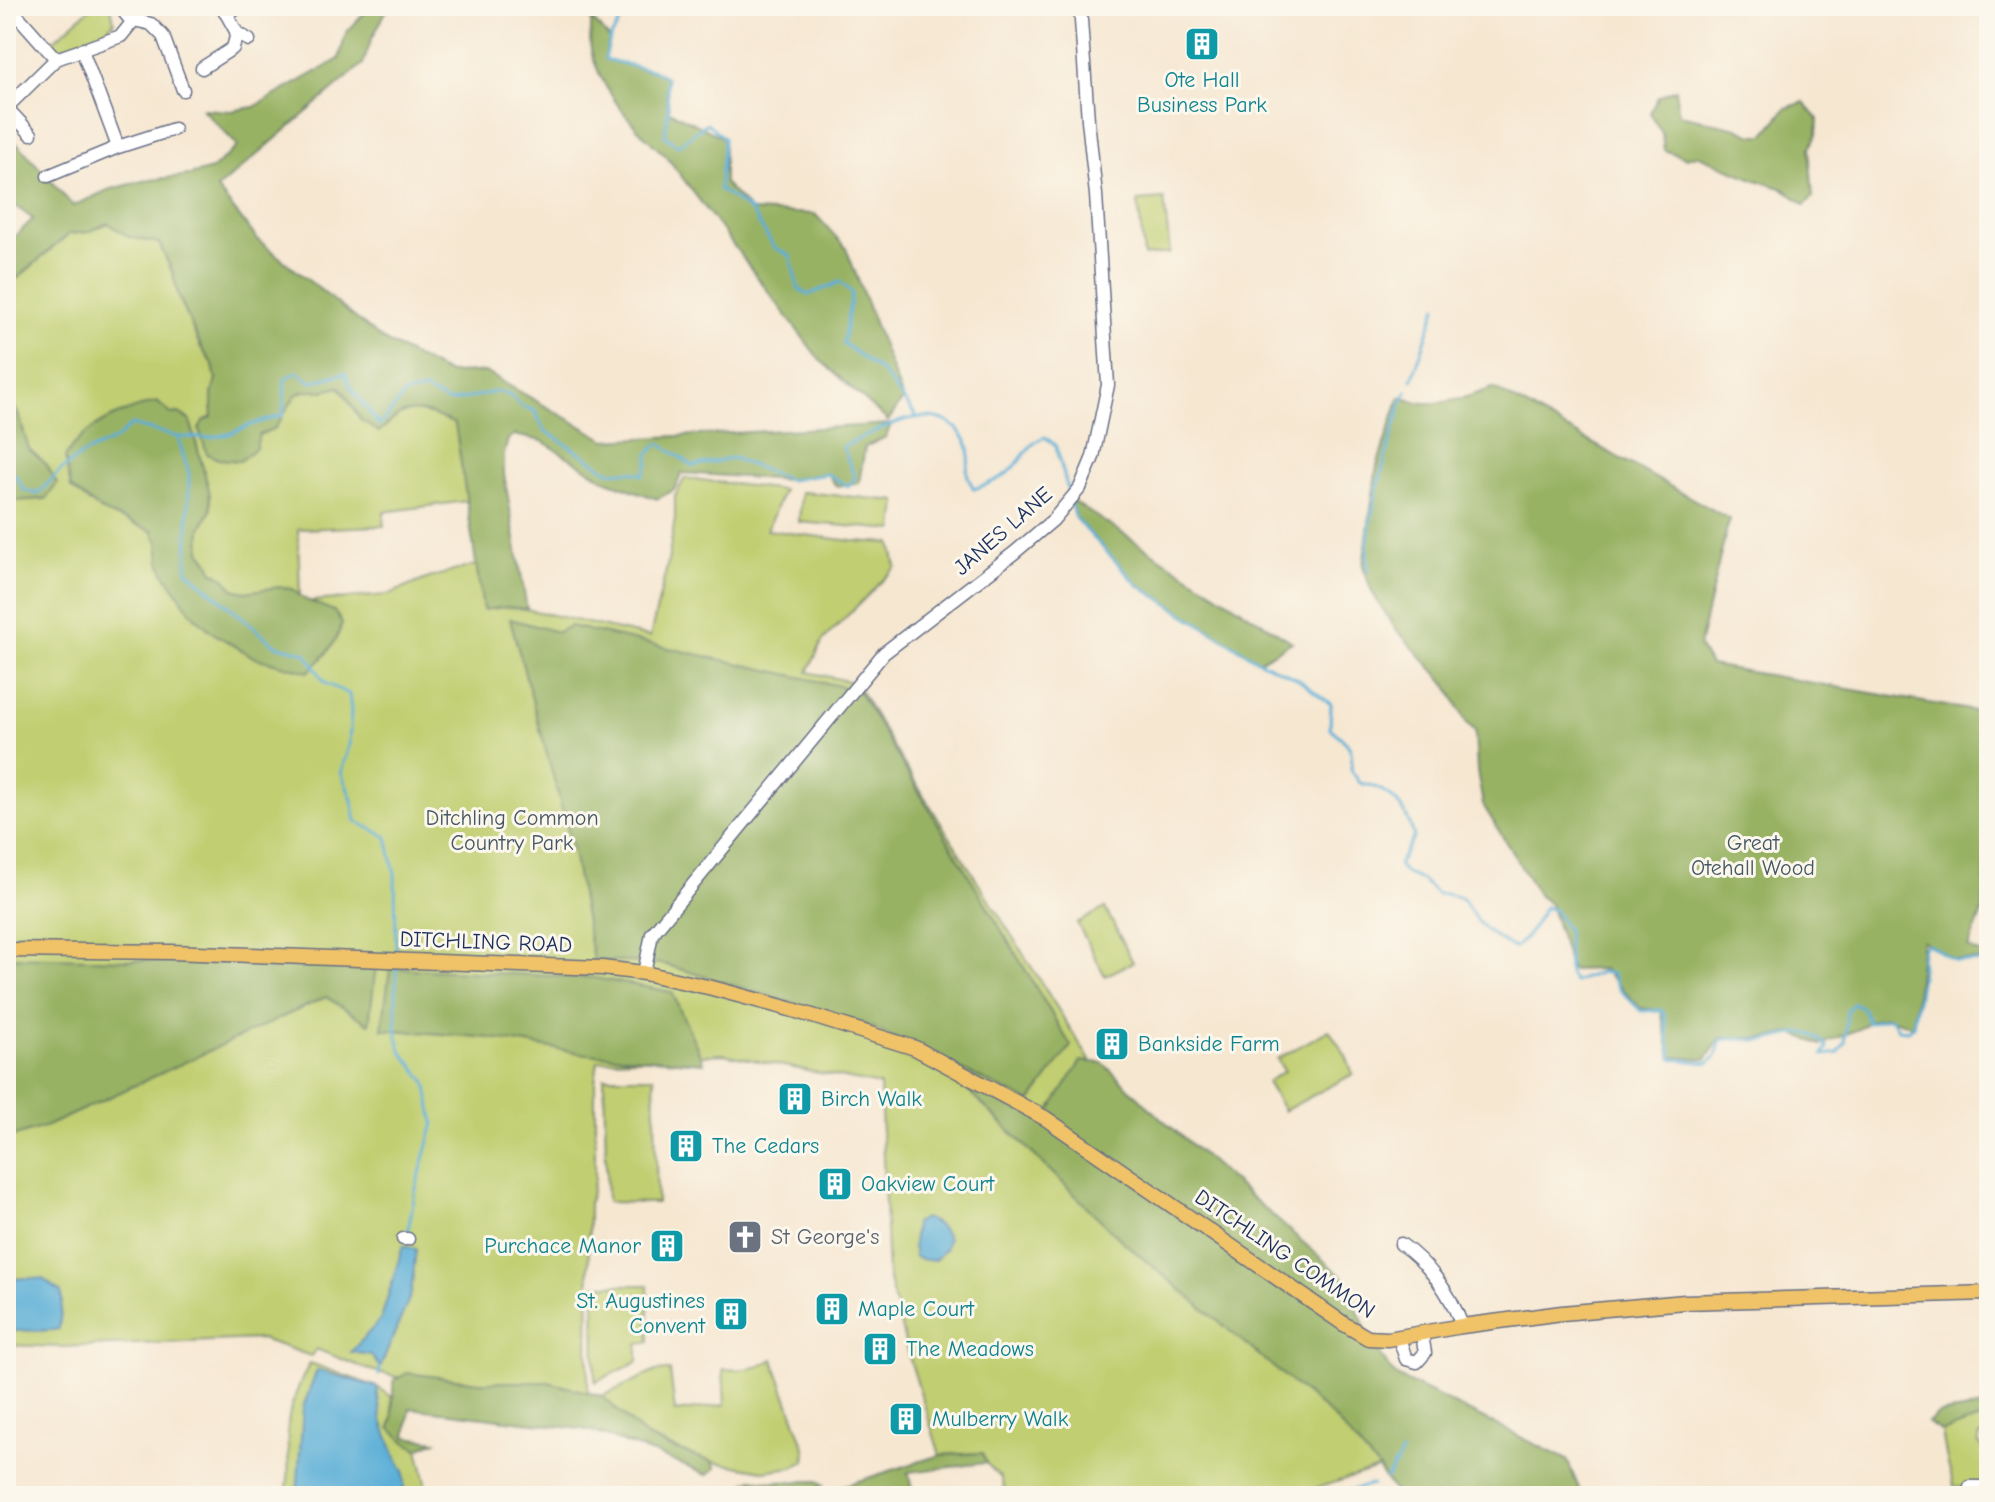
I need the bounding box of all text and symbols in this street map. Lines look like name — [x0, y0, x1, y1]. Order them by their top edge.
building icon: Ote Hall Business Park — [1183, 25, 1221, 63]
place label: Ote Hall Business Park — [1137, 67, 1267, 118]
street label: JANES LANE — [949, 481, 1057, 581]
park label: Ditchling Common Country Park — [425, 805, 599, 856]
park label: Great Otehall Wood — [1691, 830, 1815, 881]
street label: DITCHLING ROAD — [399, 926, 573, 958]
building icon: Bankside Farm — [1093, 1025, 1131, 1063]
place label: Bankside Farm — [1138, 1031, 1280, 1057]
building icon: Birch Walk — [776, 1080, 814, 1118]
place label: Birch Walk — [821, 1086, 922, 1112]
building icon: The Cedars — [667, 1127, 705, 1165]
place label: The Cedars — [712, 1133, 819, 1159]
building icon: Oakview Court — [816, 1165, 854, 1203]
place label: Oakview Court — [861, 1171, 995, 1197]
street label: DITCHLING COMMON — [1190, 1184, 1380, 1324]
church icon: St George's — [726, 1218, 764, 1256]
place label: St George's — [771, 1224, 879, 1250]
building icon: Purchace Manor — [648, 1227, 686, 1265]
place label: Purchace Manor — [484, 1233, 641, 1259]
place label: St. Augustines Convent — [576, 1288, 706, 1339]
building icon: Maple Court — [813, 1290, 851, 1328]
building icon: St. Augustines Convent — [712, 1295, 750, 1333]
place label: Maple Court — [858, 1296, 975, 1322]
building icon: The Meadows — [861, 1330, 899, 1368]
place label: The Meadows — [906, 1336, 1034, 1362]
building icon: Mulberry Walk — [887, 1400, 925, 1438]
place label: Mulberry Walk — [932, 1406, 1069, 1432]

